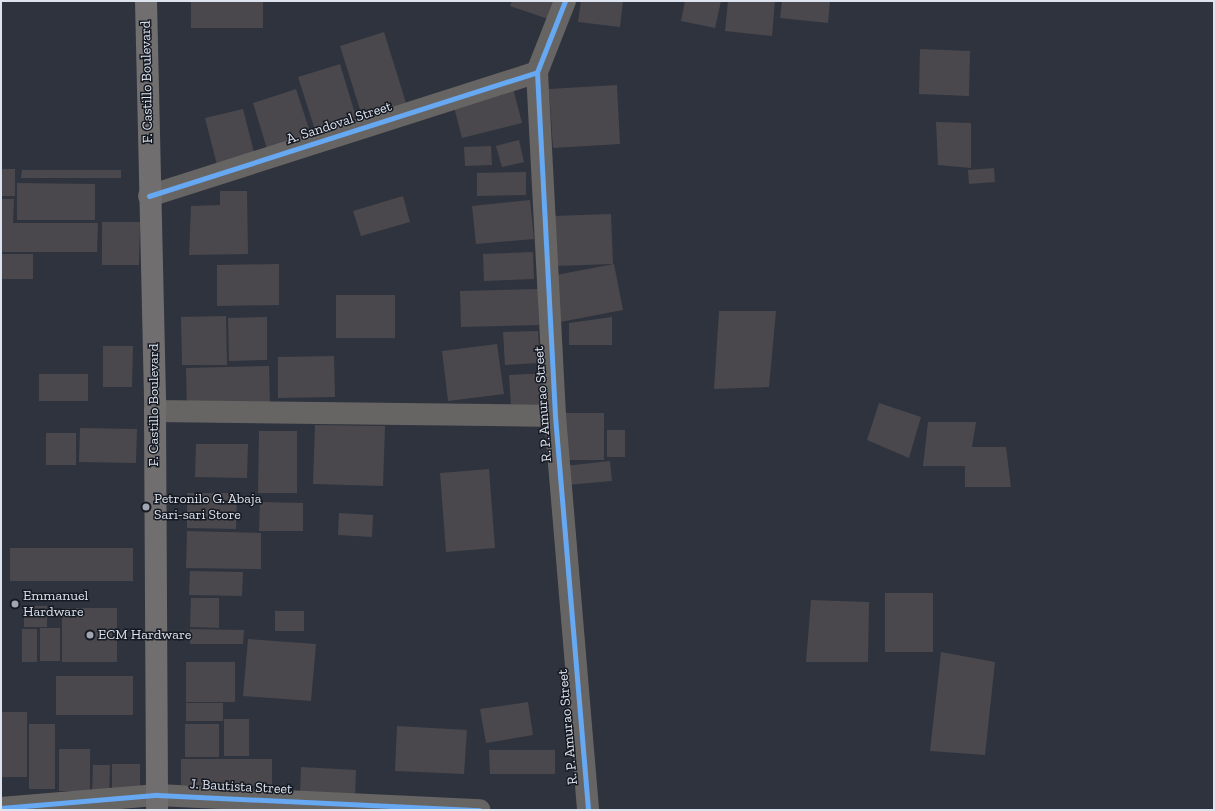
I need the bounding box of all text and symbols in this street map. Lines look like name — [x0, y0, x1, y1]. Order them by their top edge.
street label: F. Castillo Boulevard — [138, 20, 156, 144]
street label: A. Sandoval Street — [284, 98, 394, 148]
street label: F. Castillo Boulevard — [146, 344, 162, 466]
street label: R. P. Amurao Street — [531, 345, 555, 463]
place label: Petronilo G. Abaja Sari-sari Store — [154, 491, 262, 524]
marker: Petronilo G. Abaja Sari-sari Store — [141, 502, 151, 512]
place label: Emmanuel Hardware — [23, 588, 88, 620]
marker: Emmanuel Hardware — [10, 599, 20, 609]
place label: ECM Hardware — [98, 627, 191, 643]
marker: ECM Hardware — [85, 630, 95, 640]
street label: R. P. Amurao Street — [555, 668, 581, 786]
street label: J. Bautista Street — [189, 776, 293, 798]

